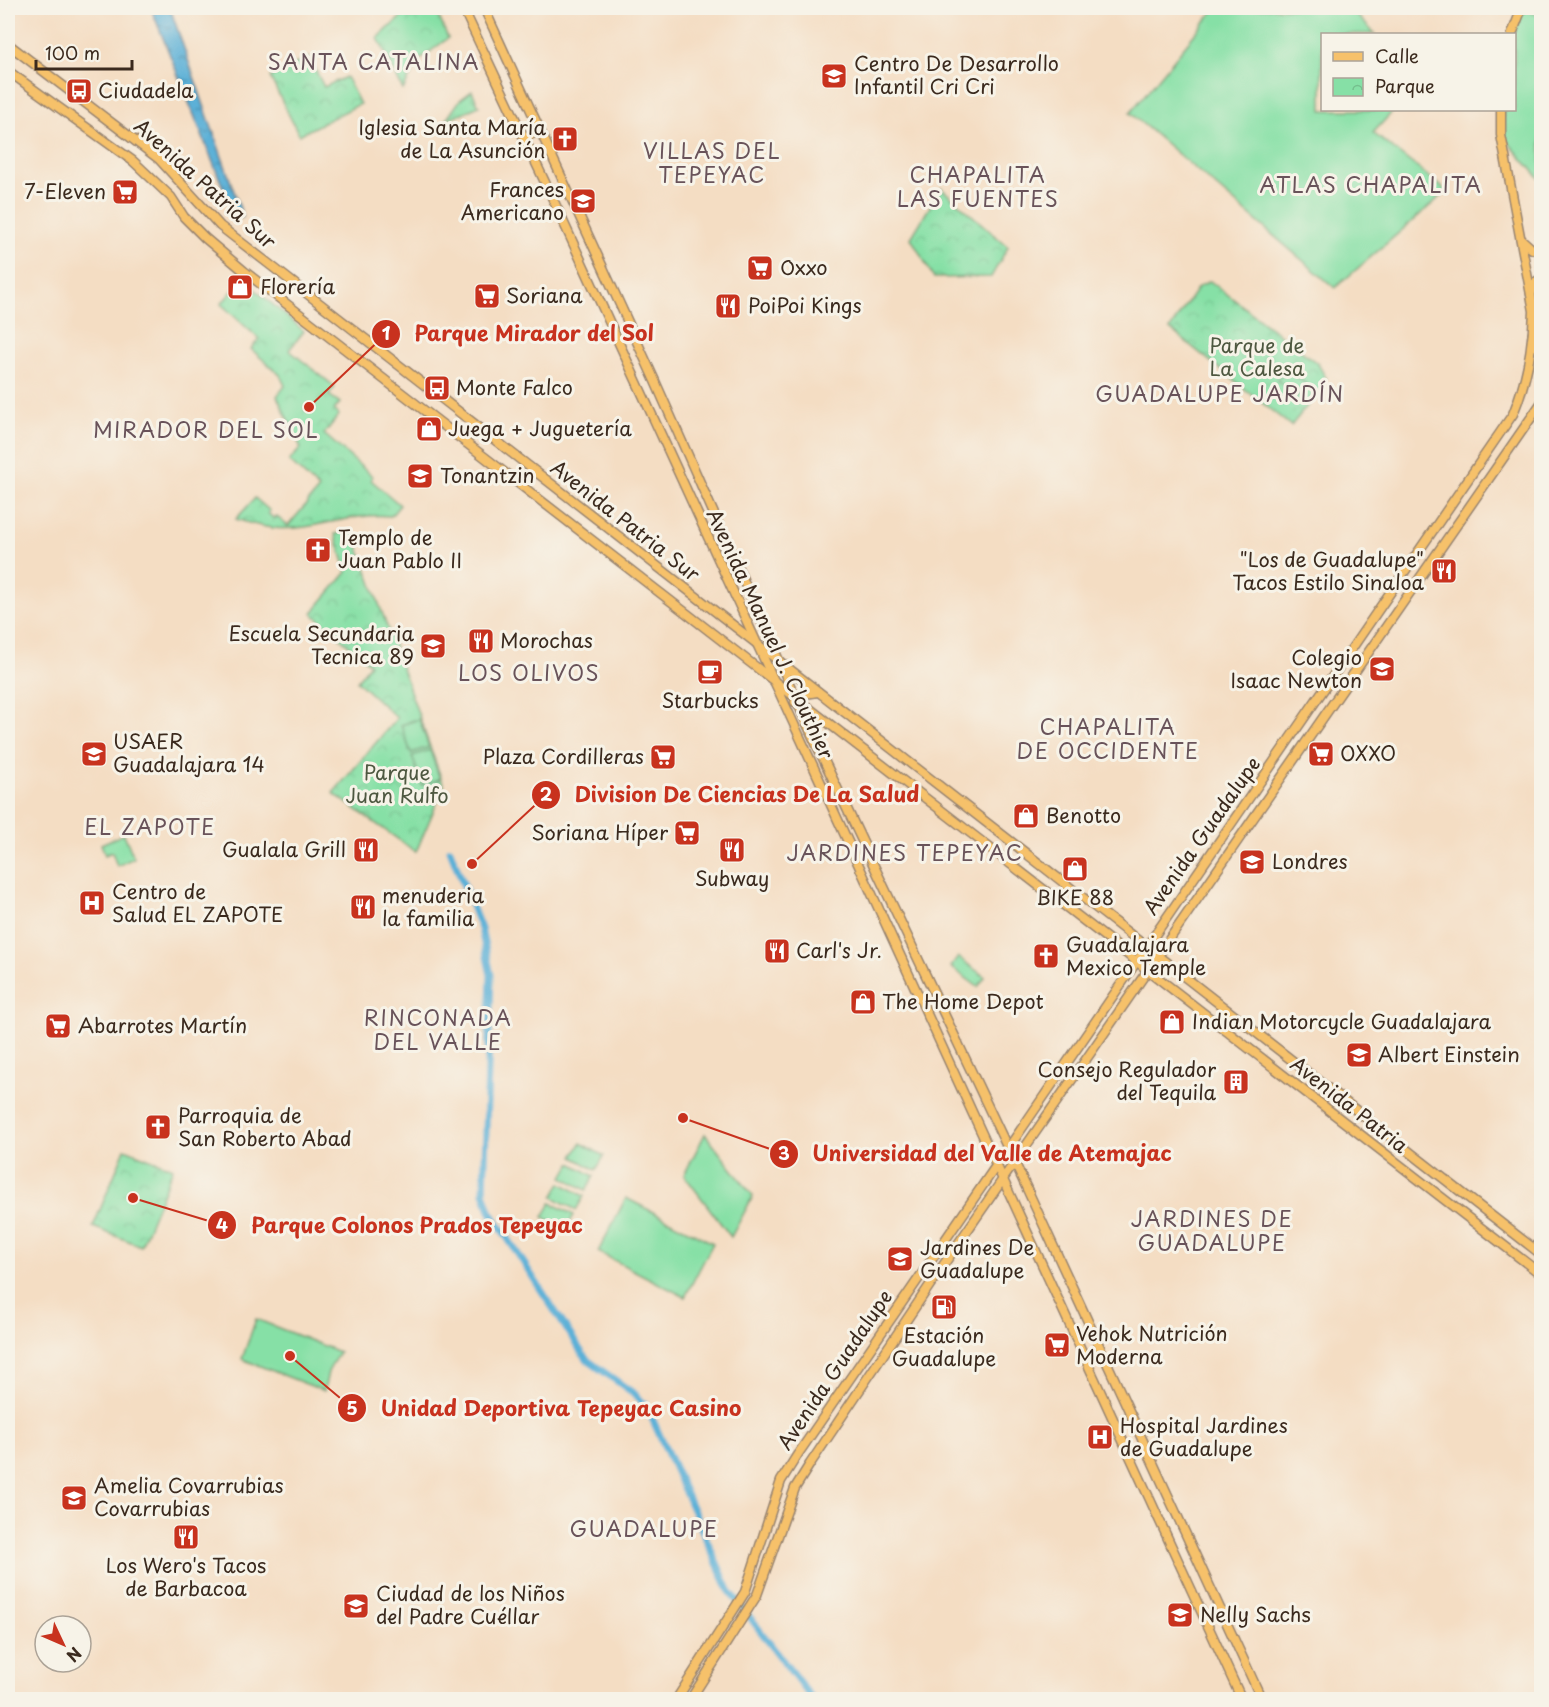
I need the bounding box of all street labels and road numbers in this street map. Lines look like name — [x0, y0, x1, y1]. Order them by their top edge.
street label: Avenida Patria Sur — [128, 111, 284, 256]
street label: Avenida Patria Sur — [545, 452, 707, 589]
street label: Avenida Manuel J. Clouthier — [700, 503, 843, 765]
street label: Avenida Guadalupe — [1135, 750, 1267, 921]
street label: Avenida Patria — [1284, 1049, 1415, 1160]
street label: Avenida Guadalupe — [769, 1284, 899, 1455]

